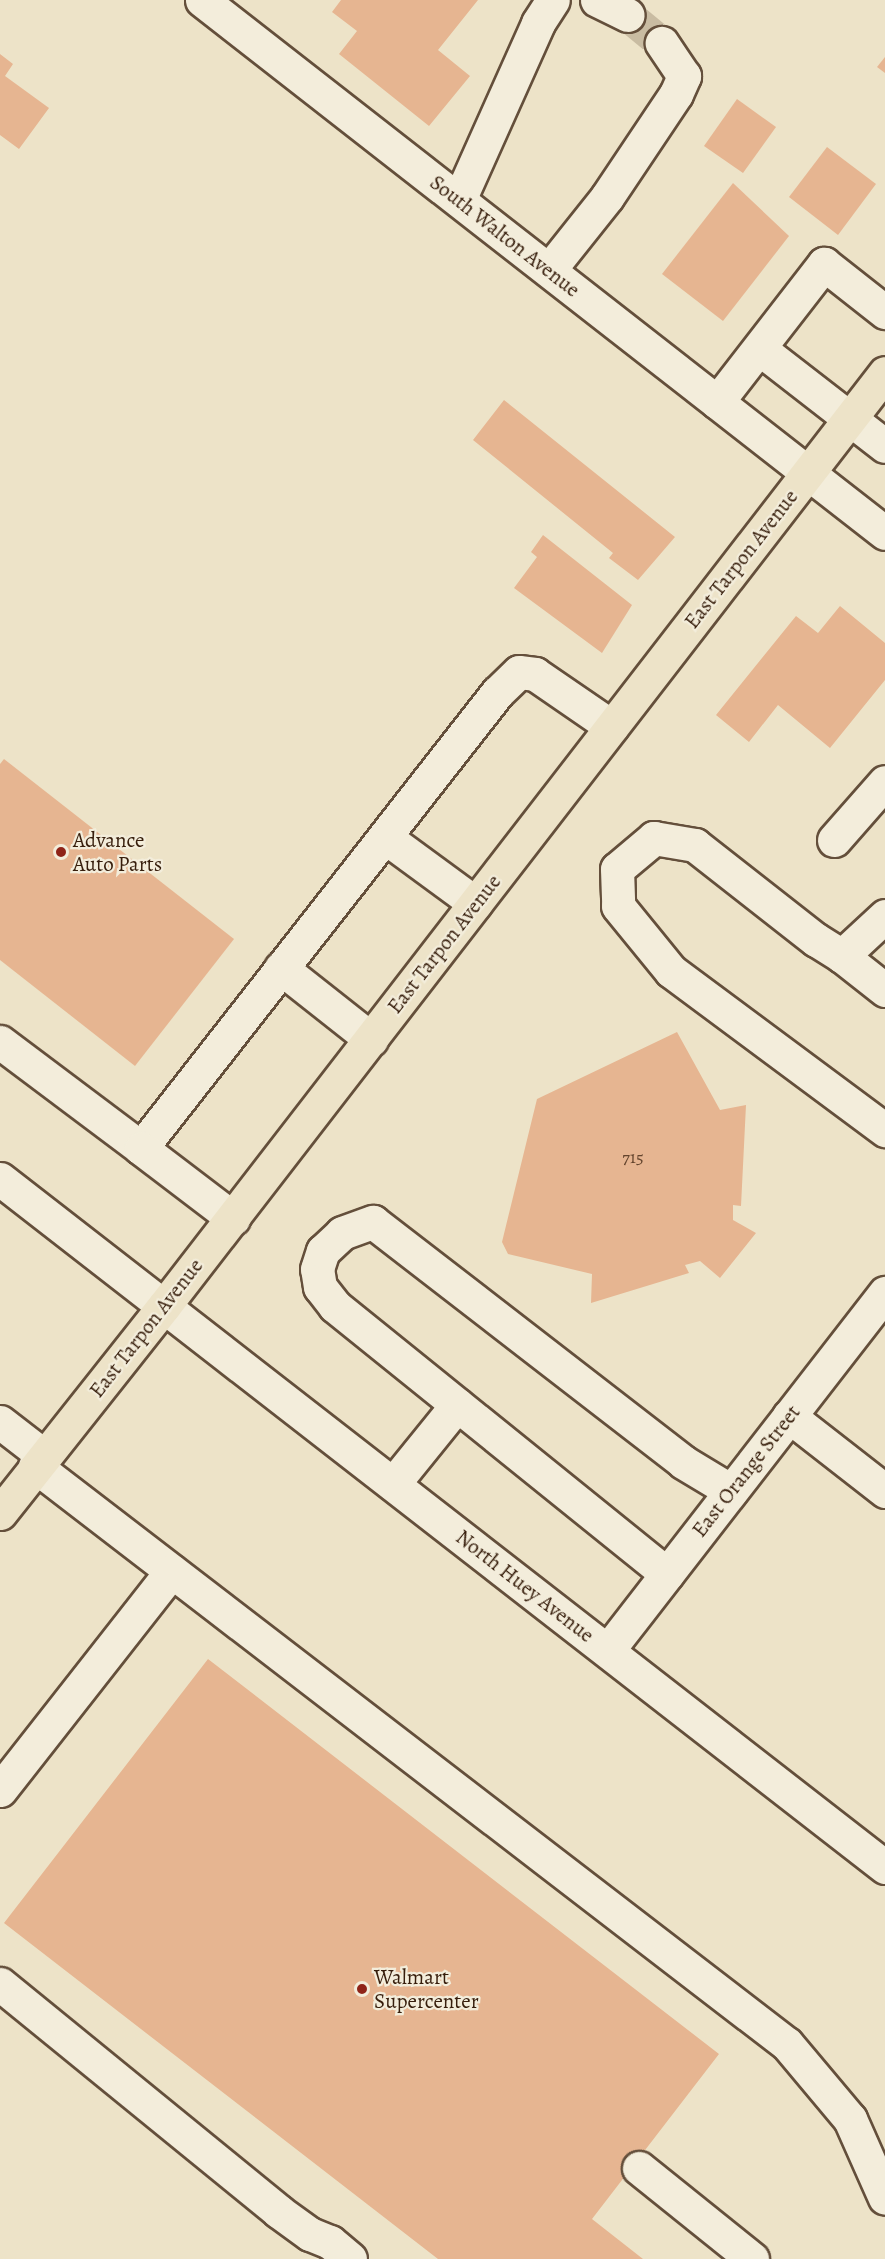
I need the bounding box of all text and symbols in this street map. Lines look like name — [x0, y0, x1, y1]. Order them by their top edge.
street label: South Walton Avenue — [425, 170, 585, 302]
street label: East Tarpon Avenue — [679, 485, 803, 633]
place label: Advance Auto Parts — [73, 827, 162, 877]
marker: Advance Auto Parts — [54, 845, 68, 859]
street label: East Tarpon Avenue — [382, 870, 506, 1018]
house number: 715 — [622, 1146, 644, 1168]
street label: East Tarpon Avenue — [84, 1254, 208, 1402]
street label: East Orange Street — [687, 1400, 805, 1542]
street label: North Huey Avenue — [451, 1524, 599, 1648]
place label: Walmart Supercenter — [374, 1964, 479, 2014]
marker: Walmart Supercenter — [355, 1982, 369, 1996]

